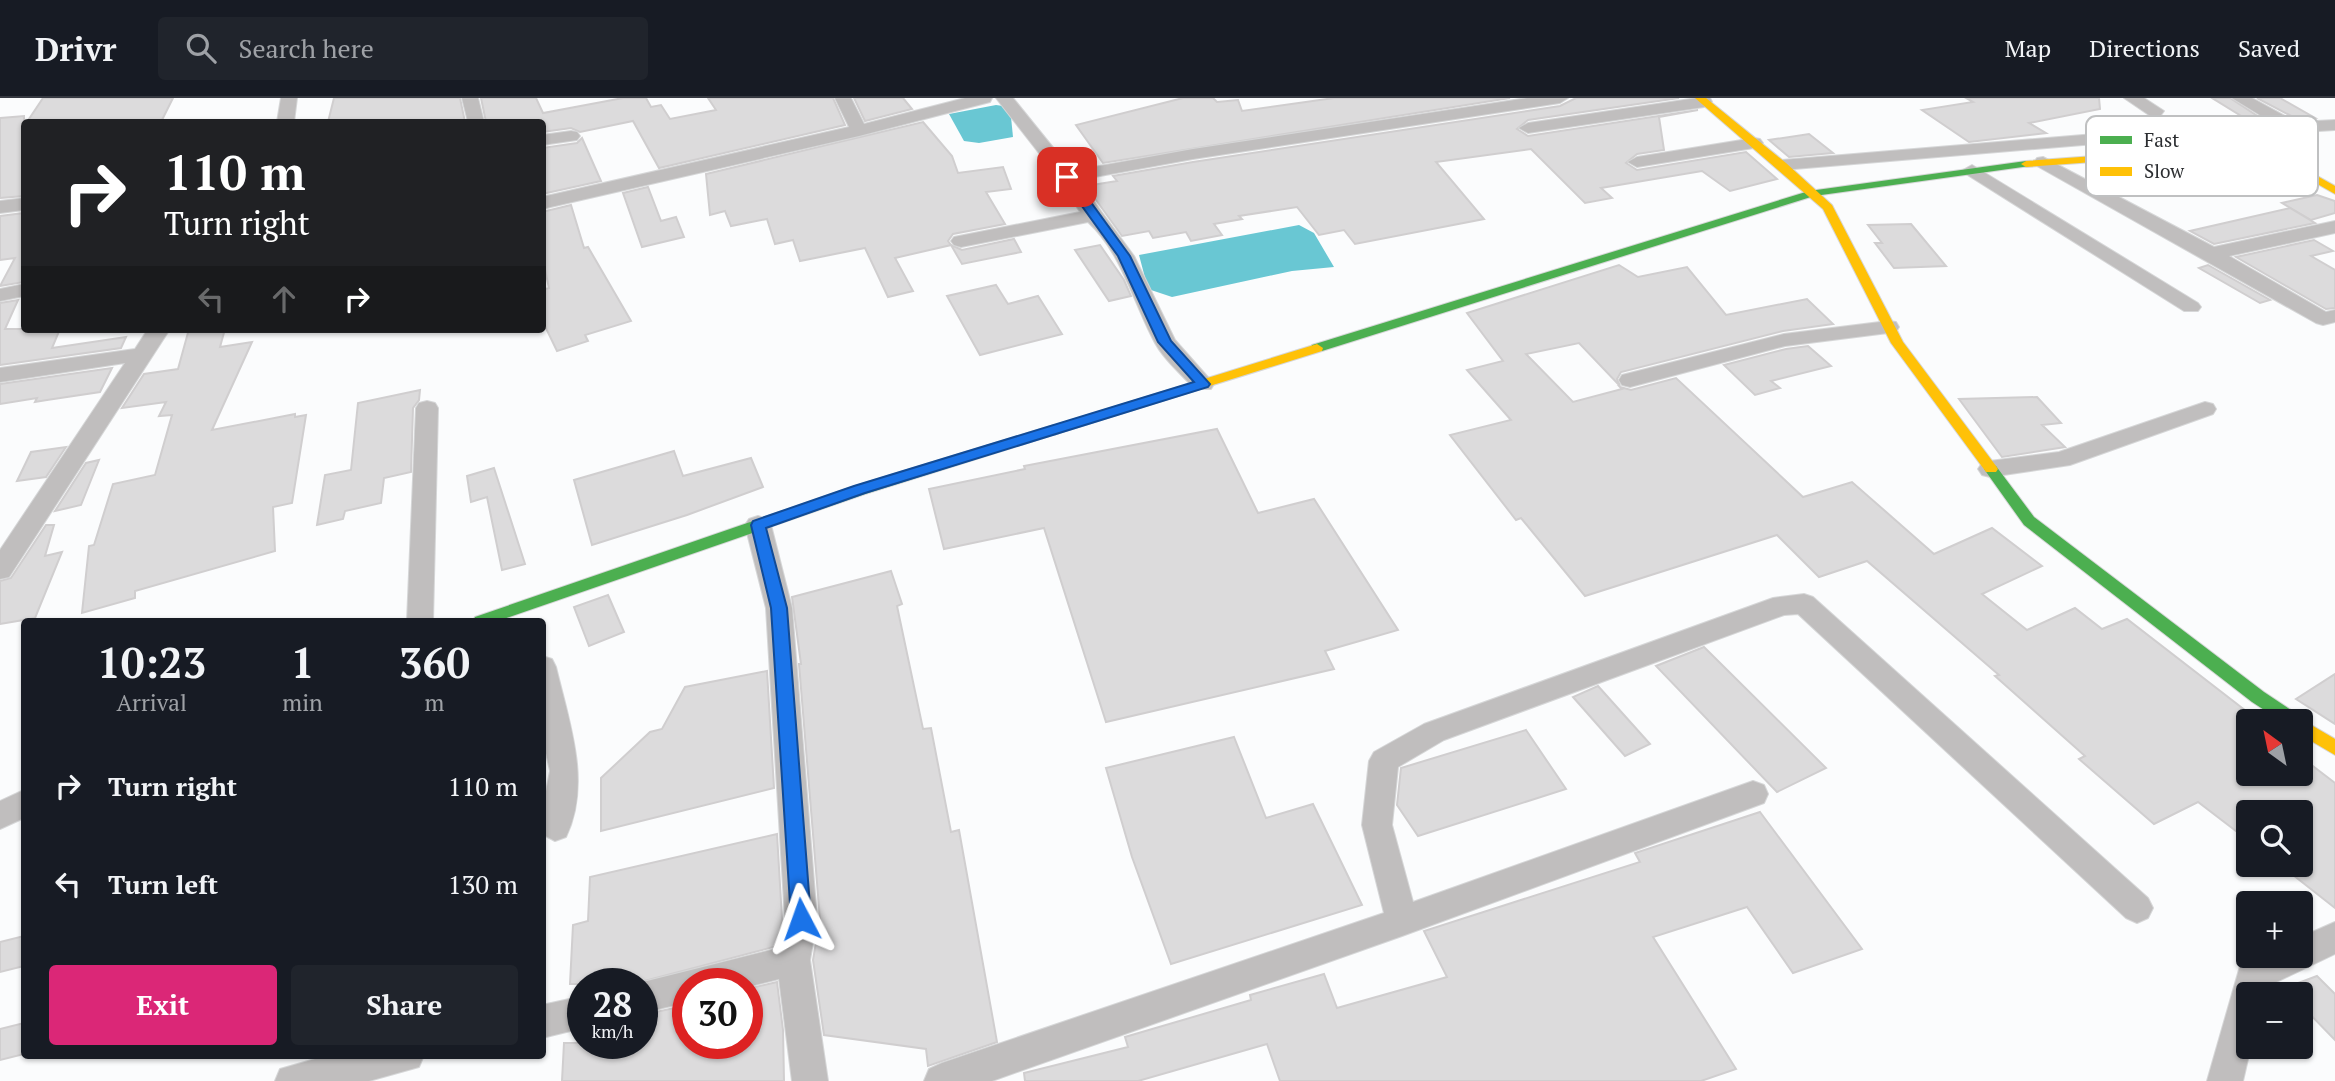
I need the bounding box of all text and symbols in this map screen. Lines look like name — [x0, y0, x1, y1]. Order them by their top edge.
search box — [158, 17, 648, 80]
text: Drivr — [35, 27, 116, 70]
icon: search — [182, 29, 220, 67]
text: Search here — [238, 31, 374, 65]
text: Map — [2005, 32, 2051, 64]
text: Directions — [2089, 32, 2200, 64]
text: Saved — [2238, 32, 2300, 64]
legend — [2086, 116, 2318, 196]
text: Fast — [2144, 127, 2179, 152]
text: 110 m — [164, 139, 306, 204]
icon: right — [49, 147, 140, 238]
pin — [1037, 147, 1097, 207]
icon: arrive — [1048, 158, 1086, 196]
text: Slow — [2144, 158, 2185, 183]
text: Turn right — [164, 202, 310, 244]
icon: left — [192, 280, 230, 318]
icon: ahead — [265, 280, 303, 318]
icon: right — [338, 280, 376, 318]
text: 10:23 — [97, 634, 206, 690]
text: 1 — [291, 634, 314, 690]
text: 360 — [399, 634, 470, 690]
text: Arrival — [116, 687, 187, 718]
text: min — [282, 687, 323, 718]
text: m — [424, 687, 444, 718]
north arrow — [2236, 709, 2314, 786]
map controls — [2236, 709, 2313, 1059]
icon: right — [49, 767, 87, 805]
text: Turn right — [108, 769, 237, 803]
text: 110 m — [448, 769, 518, 803]
button: search — [2236, 800, 2313, 877]
icon: left — [49, 865, 87, 903]
text: Turn left — [108, 867, 218, 901]
text: 130 m — [448, 867, 518, 901]
position arrow — [764, 882, 838, 956]
button: + — [2236, 891, 2313, 968]
button: Exit — [49, 965, 277, 1045]
button: Share — [291, 965, 518, 1045]
speed limit sign: 30 — [672, 968, 763, 1059]
text: 28 — [593, 981, 632, 1027]
button: − — [2236, 982, 2313, 1059]
text: km/h — [592, 1019, 633, 1043]

